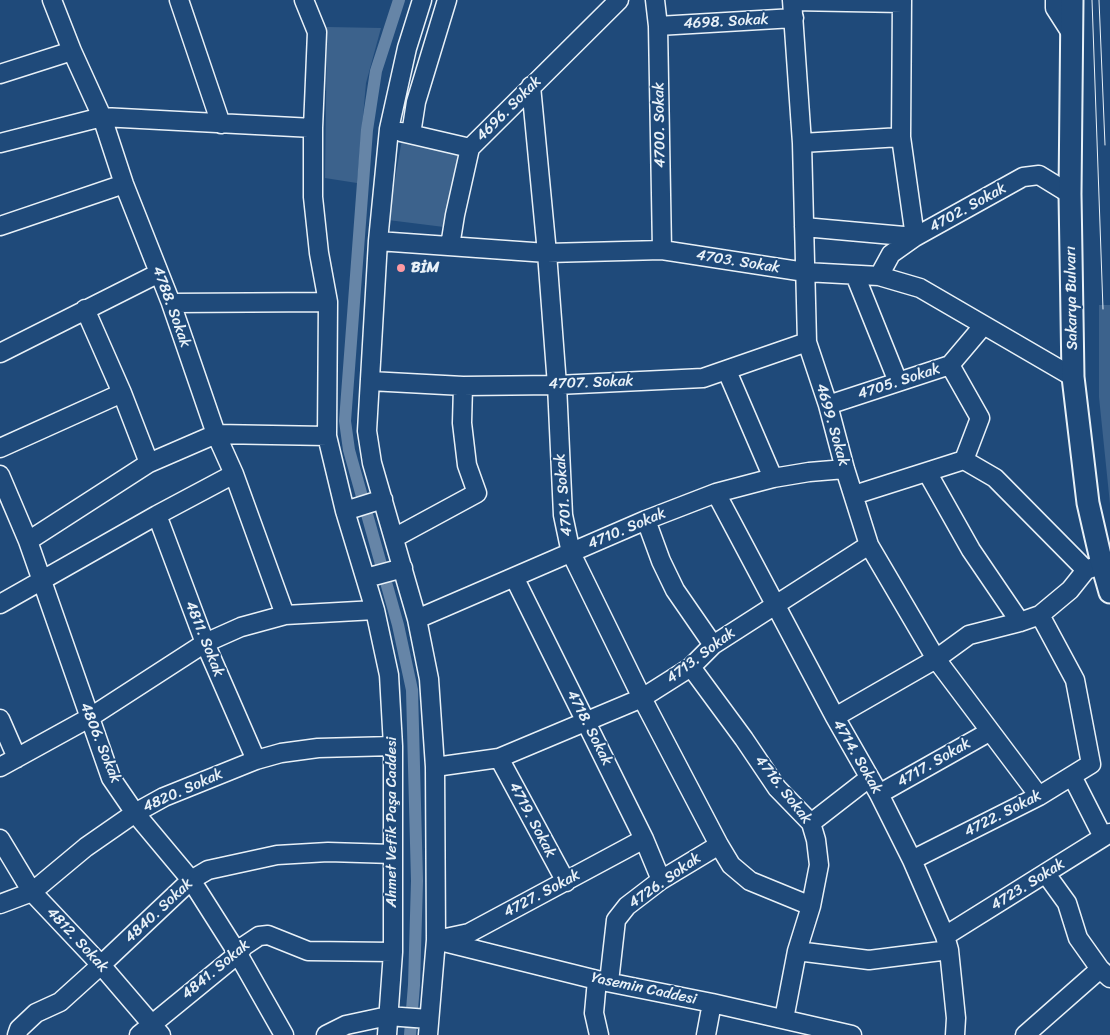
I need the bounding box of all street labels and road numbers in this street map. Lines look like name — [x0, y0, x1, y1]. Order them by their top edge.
street label: 4698. Sokak — [683, 11, 769, 33]
street label: 4696. Sokak — [473, 73, 545, 145]
street label: 4700. Sokak — [650, 82, 670, 168]
street label: 4702. Sokak — [926, 180, 1010, 236]
street label: 4703. Sokak — [695, 246, 781, 278]
street label: Sakarya Bulvarı — [1062, 246, 1082, 350]
street label: 4788. Sokak — [148, 264, 194, 350]
street label: 4705. Sokak — [856, 360, 942, 404]
street label: 4707. Sokak — [548, 373, 634, 393]
street label: 4699. Sokak — [812, 382, 852, 468]
street label: 4701. Sokak — [551, 453, 577, 537]
street label: 4710. Sokak — [585, 505, 669, 553]
street label: 4811. Sokak — [181, 598, 227, 680]
street label: 4713. Sokak — [663, 624, 739, 688]
street label: 4718. Sokak — [562, 687, 616, 769]
street label: 4806. Sokak — [76, 700, 124, 786]
street label: 4714. Sokak — [829, 717, 885, 797]
street label: 4717. Sokak — [894, 735, 974, 791]
street label: Ahmet Vefik Paşa Caddesi — [383, 737, 401, 907]
street label: 4716. Sokak — [751, 752, 815, 828]
street label: 4820. Sokak — [140, 765, 226, 817]
street label: 4719. Sokak — [505, 779, 559, 861]
street label: 4722. Sokak — [961, 787, 1045, 841]
street label: 4726. Sokak — [625, 850, 705, 912]
street label: 4723. Sokak — [988, 855, 1068, 915]
street label: 4727. Sokak — [501, 866, 583, 922]
street label: 4840. Sokak — [121, 875, 197, 947]
street label: 4812. Sokak — [42, 904, 112, 976]
street label: 4841. Sokak — [178, 936, 254, 1004]
street label: Yasemin Caddesi — [590, 969, 698, 1009]

